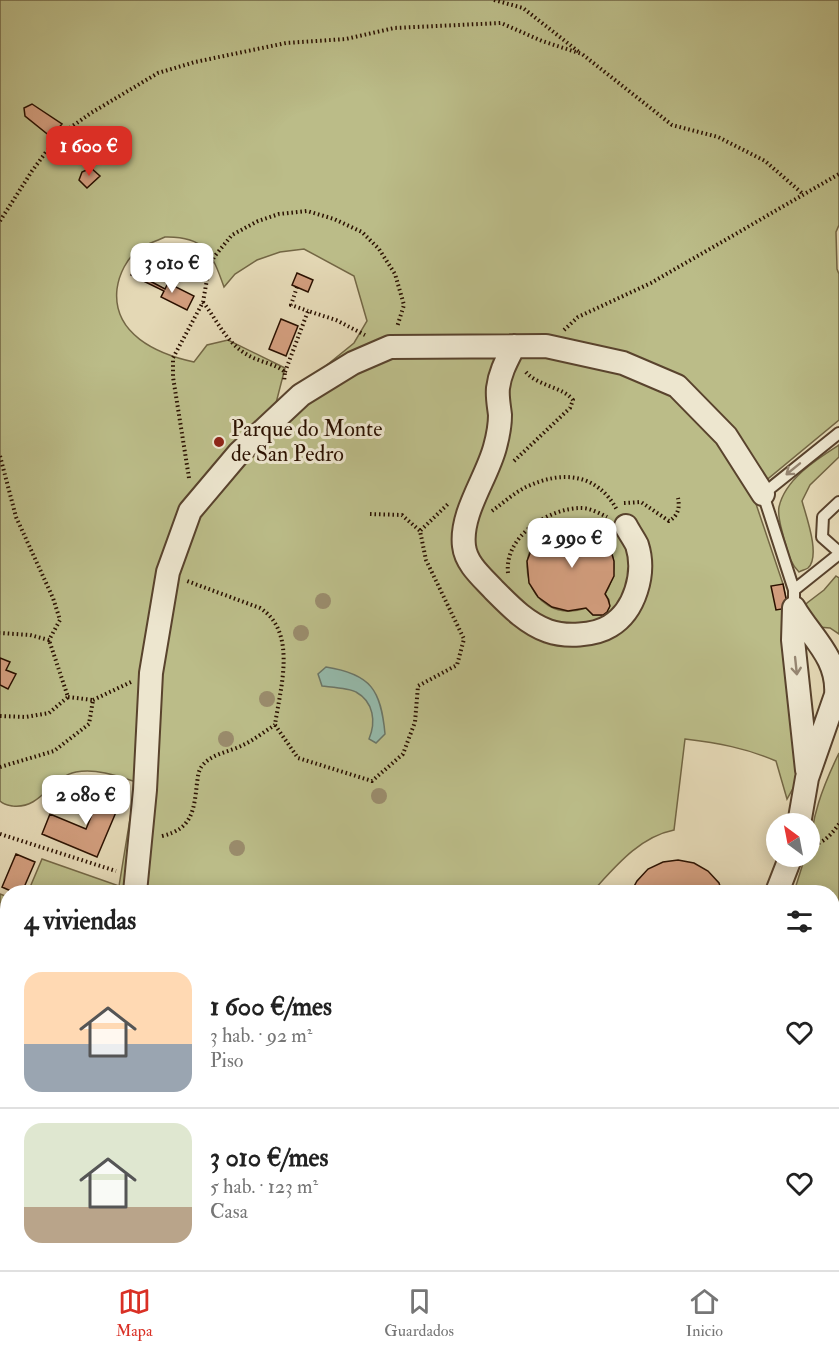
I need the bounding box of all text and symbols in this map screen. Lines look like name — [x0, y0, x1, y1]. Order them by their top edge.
pin: 1 600 € — [34, 126, 144, 177]
text: 1 600 € — [60, 133, 118, 158]
pin: 3 010 € — [117, 243, 227, 294]
text: 3 010 € — [144, 250, 200, 275]
place label: Parque do Monte de San Pedro — [231, 415, 382, 468]
marker: Parque do Monte de San Pedro — [212, 435, 226, 449]
one-way arrow — [786, 463, 802, 476]
pin: 2 990 € — [517, 518, 627, 569]
text: 2 990 € — [541, 525, 603, 550]
one-way arrow — [790, 656, 801, 676]
pin: 2 080 € — [31, 775, 141, 826]
text: 2 080 € — [56, 782, 116, 807]
north arrow — [766, 813, 820, 867]
map controls — [766, 813, 820, 867]
text: 4 viviendas — [24, 905, 136, 937]
icon: filters — [783, 905, 816, 938]
text: 1 600 €/mes — [210, 991, 332, 1023]
icon: home — [72, 996, 144, 1068]
icon: heart — [783, 1016, 816, 1049]
text: 3 hab. · 92 m² — [210, 1023, 312, 1048]
text: Piso — [210, 1048, 243, 1073]
text: 3 010 €/mes — [210, 1142, 328, 1174]
icon: home — [72, 1147, 144, 1219]
icon: heart — [783, 1167, 816, 1200]
text: 5 hab. · 123 m² — [210, 1174, 318, 1199]
text: Casa — [210, 1199, 248, 1224]
tab: Mapa — [116, 1285, 153, 1341]
tab: Guardados — [384, 1285, 454, 1341]
tab: Inicio — [686, 1285, 723, 1341]

